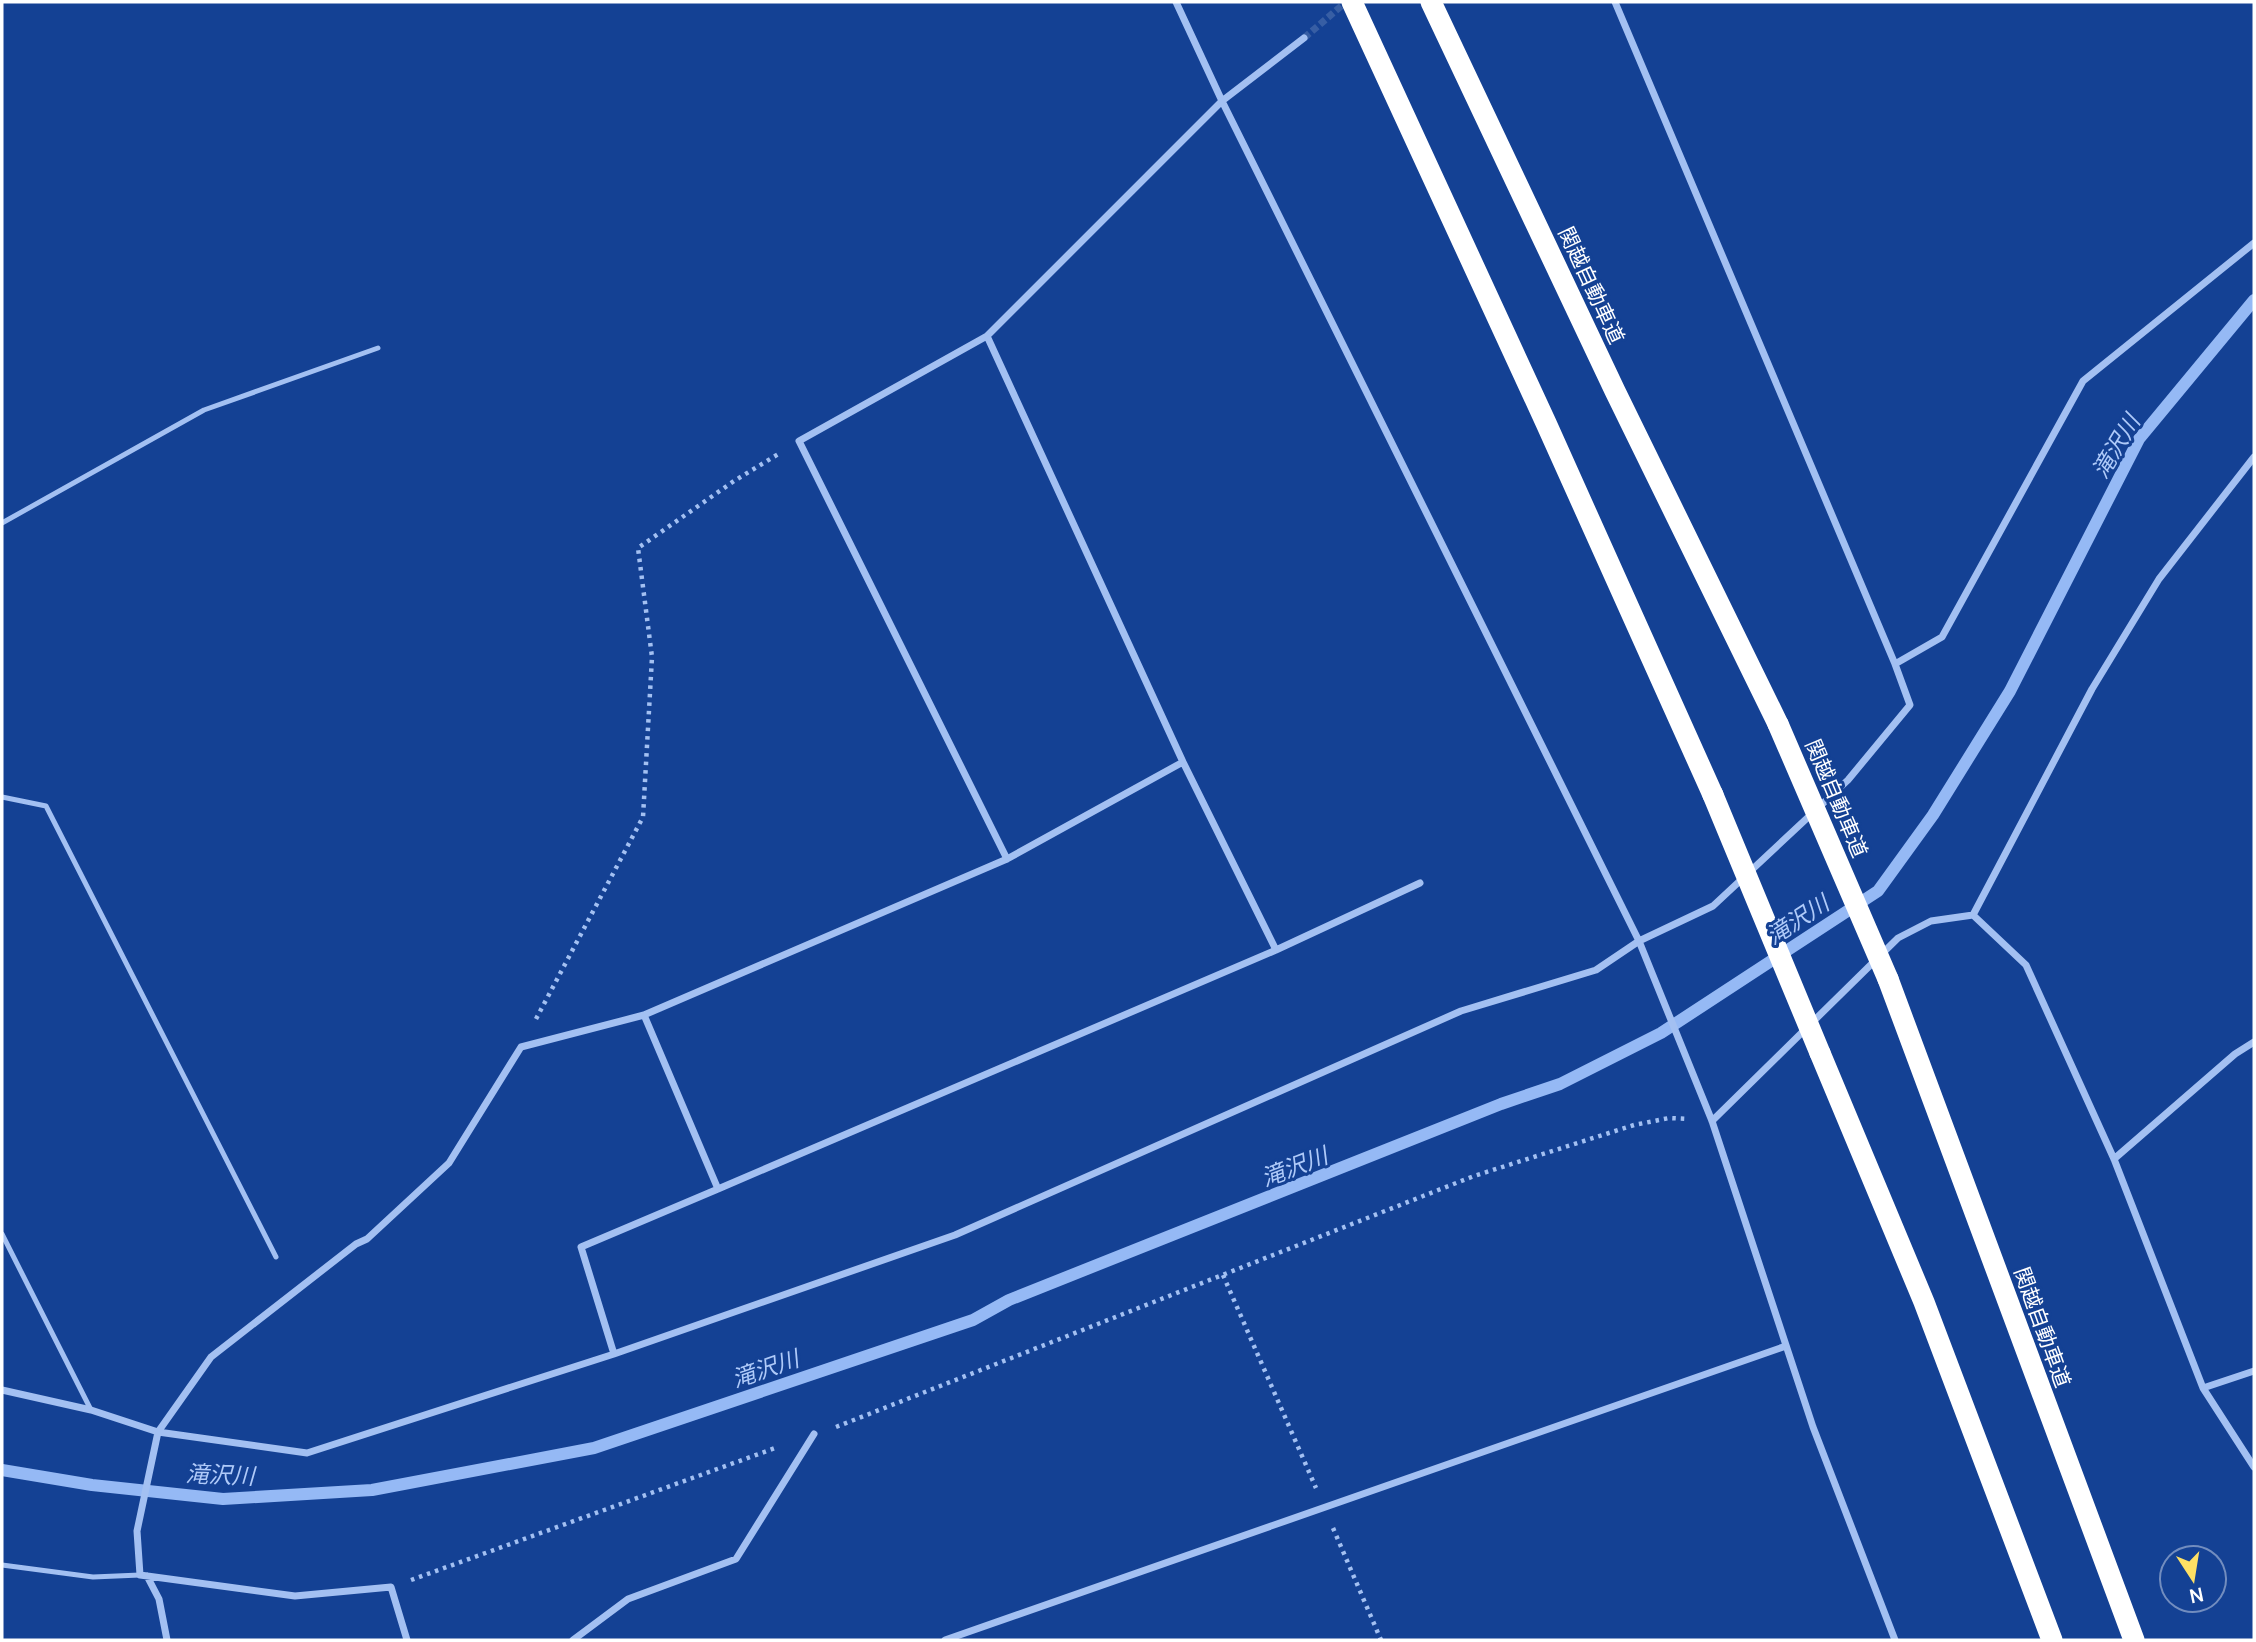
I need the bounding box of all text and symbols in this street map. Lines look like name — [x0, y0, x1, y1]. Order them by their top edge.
street label: 関越自動車道 — [1553, 222, 1631, 348]
water label: 滝沢川 — [2084, 406, 2148, 484]
street label: 関越自動車道 — [1799, 735, 1875, 861]
water label: 滝沢川 — [1759, 885, 1837, 951]
water label: 滝沢川 — [1256, 1138, 1335, 1193]
street label: 関越自動車道 — [2008, 1263, 2078, 1391]
water label: 滝沢川 — [727, 1341, 806, 1394]
water label: 滝沢川 — [185, 1457, 258, 1491]
north arrow — [2158, 1544, 2228, 1614]
text: N — [2187, 1581, 2206, 1610]

